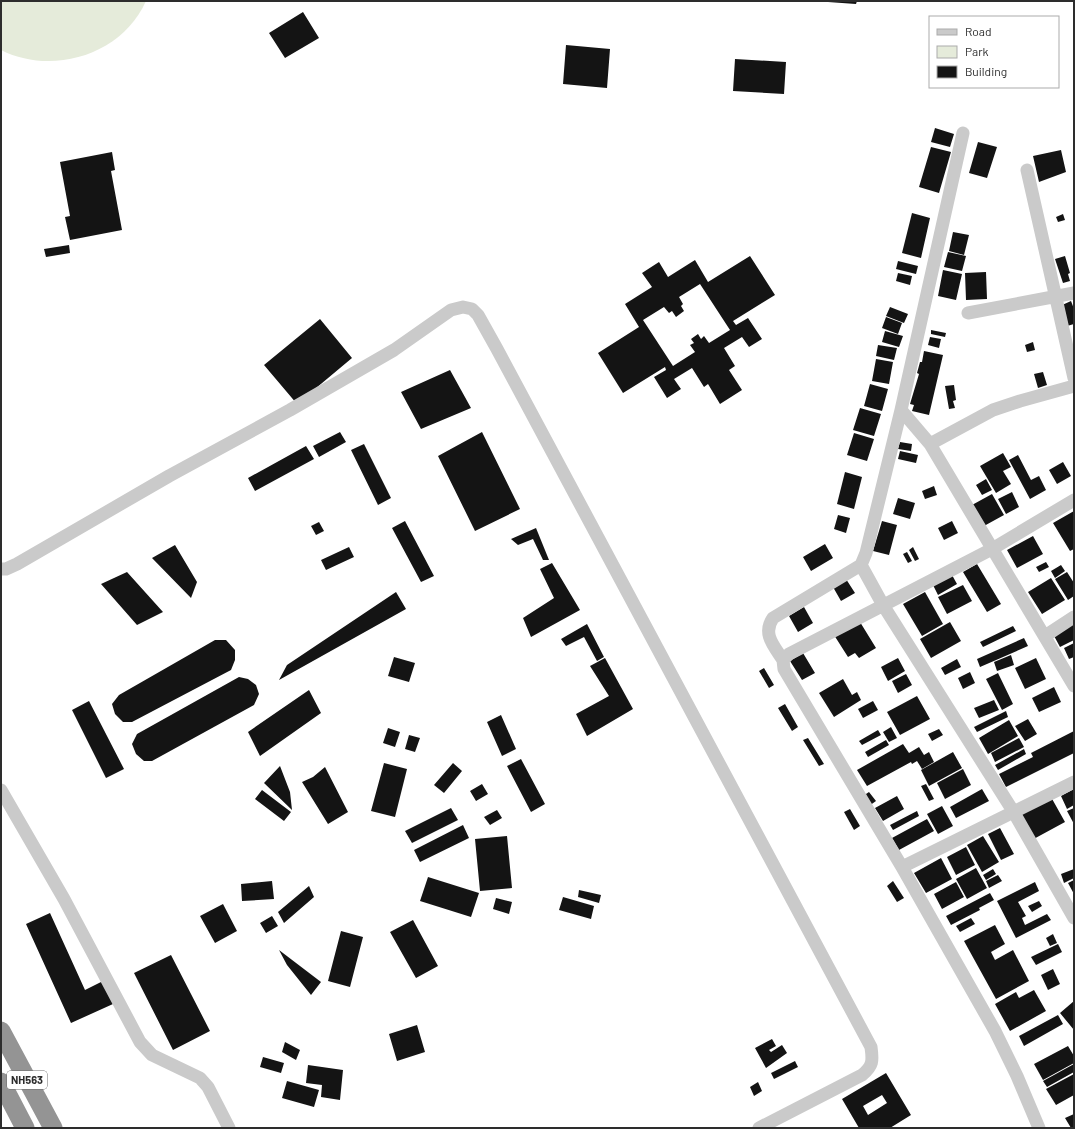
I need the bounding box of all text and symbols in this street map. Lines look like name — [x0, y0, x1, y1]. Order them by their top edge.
legend — [929, 16, 1059, 88]
text: Road — [965, 24, 992, 38]
text: Park — [965, 44, 989, 58]
text: Building — [965, 64, 1007, 78]
road number: NH563 — [7, 1071, 47, 1089]

